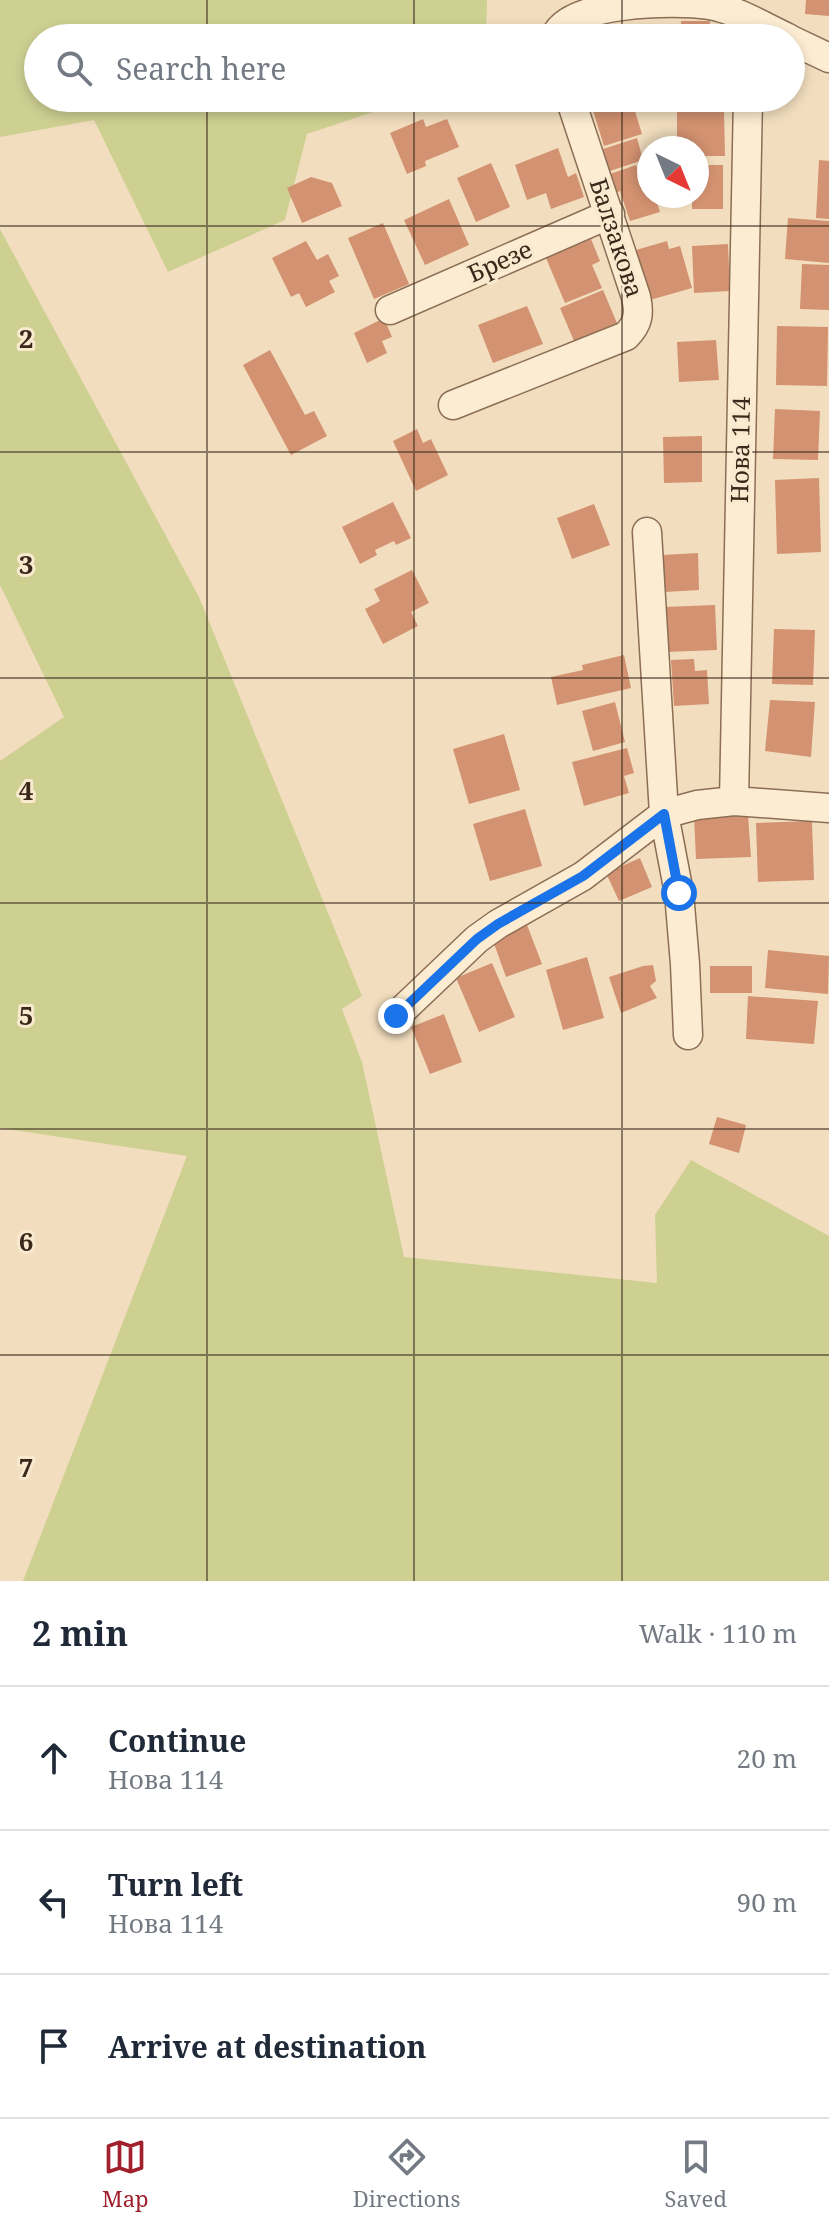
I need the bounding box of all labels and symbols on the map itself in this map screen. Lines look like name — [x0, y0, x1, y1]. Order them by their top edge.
north arrow — [637, 136, 709, 208]
street label: Балзакова — [583, 174, 652, 301]
street label: Брезе — [462, 232, 537, 289]
text: 2 — [19, 320, 33, 356]
street label: Нова 114 — [722, 396, 757, 503]
text: 3 — [19, 546, 33, 582]
text: 4 — [19, 772, 34, 808]
route start — [661, 875, 697, 911]
text: 5 — [19, 997, 33, 1033]
route end — [378, 998, 414, 1034]
text: 6 — [19, 1223, 33, 1259]
text: 7 — [19, 1449, 33, 1485]

